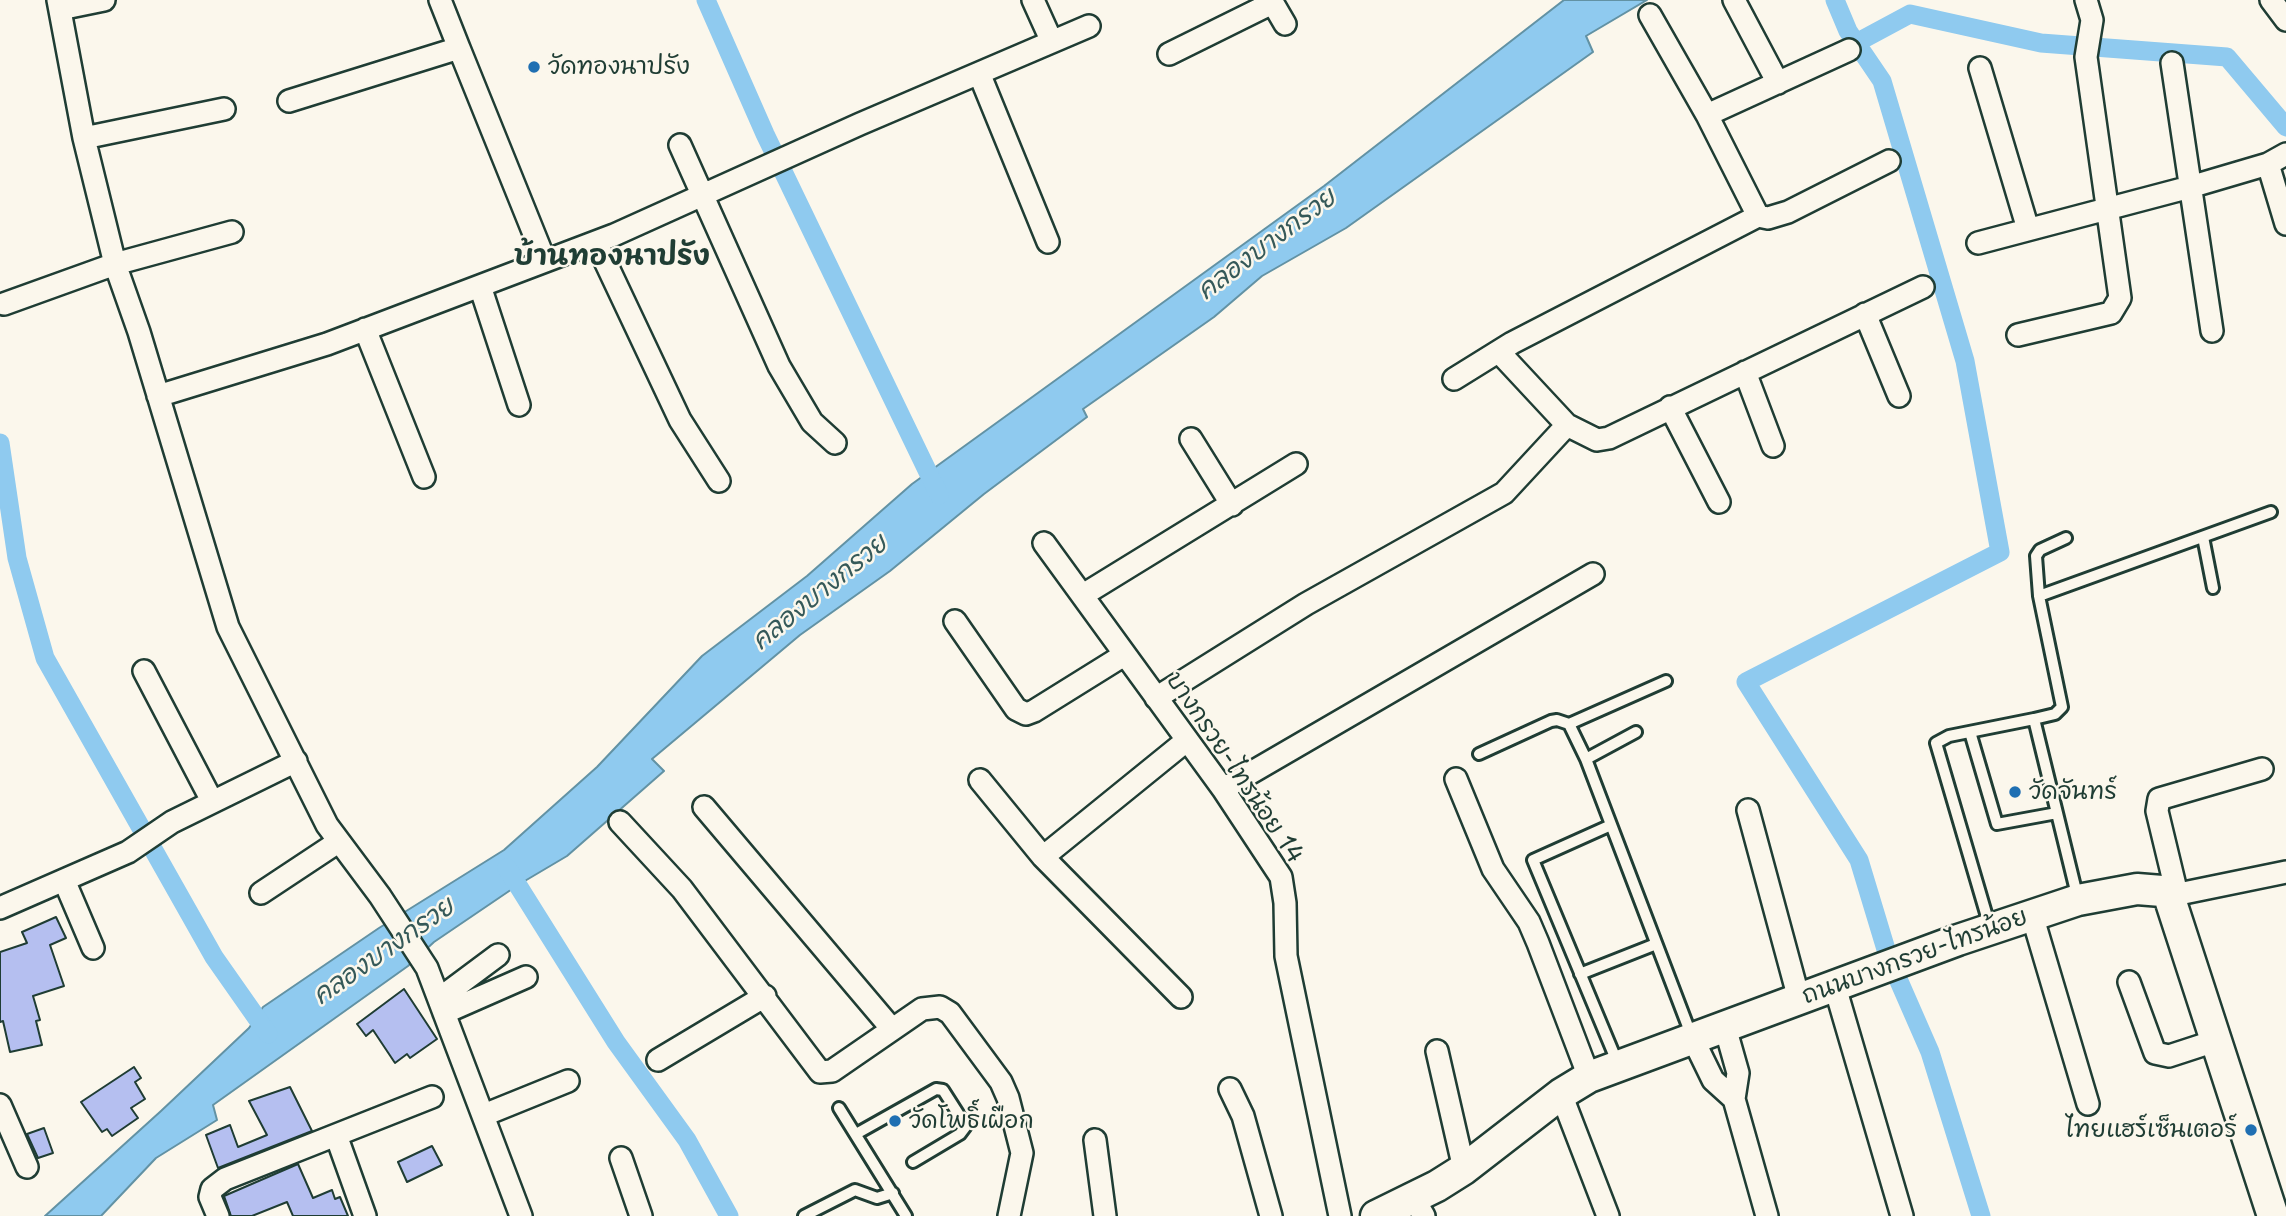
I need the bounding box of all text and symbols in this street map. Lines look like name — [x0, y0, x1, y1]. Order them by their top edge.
place label: วัดทองนาปรัง — [548, 53, 690, 81]
marker: วัดทองนาปรัง — [526, 59, 542, 75]
water label: คลองบางกรวย — [1192, 183, 1342, 307]
district label: บ้านทองนาปรัง — [514, 240, 710, 274]
water label: คลองบางกรวย — [746, 529, 894, 657]
street label: บางกรวย-ไทรน้อย 14 — [1159, 667, 1309, 869]
place label: วัดจันทร์ — [2029, 778, 2117, 806]
marker: วัดจันทร์ — [2007, 784, 2023, 800]
water label: คลองบางกรวย — [307, 892, 461, 1012]
street label: ถนนบางกรวย-ไทรน้อย — [1798, 903, 2032, 1011]
place label: วัดโพธิ์เผือก — [909, 1107, 1034, 1135]
marker: วัดโพธิ์เผือก — [887, 1113, 903, 1129]
place label: ไทยแฮร์เซ็นเตอร์ — [2065, 1116, 2237, 1144]
marker: ไทยแฮร์เซ็นเตอร์ — [2243, 1122, 2259, 1138]

